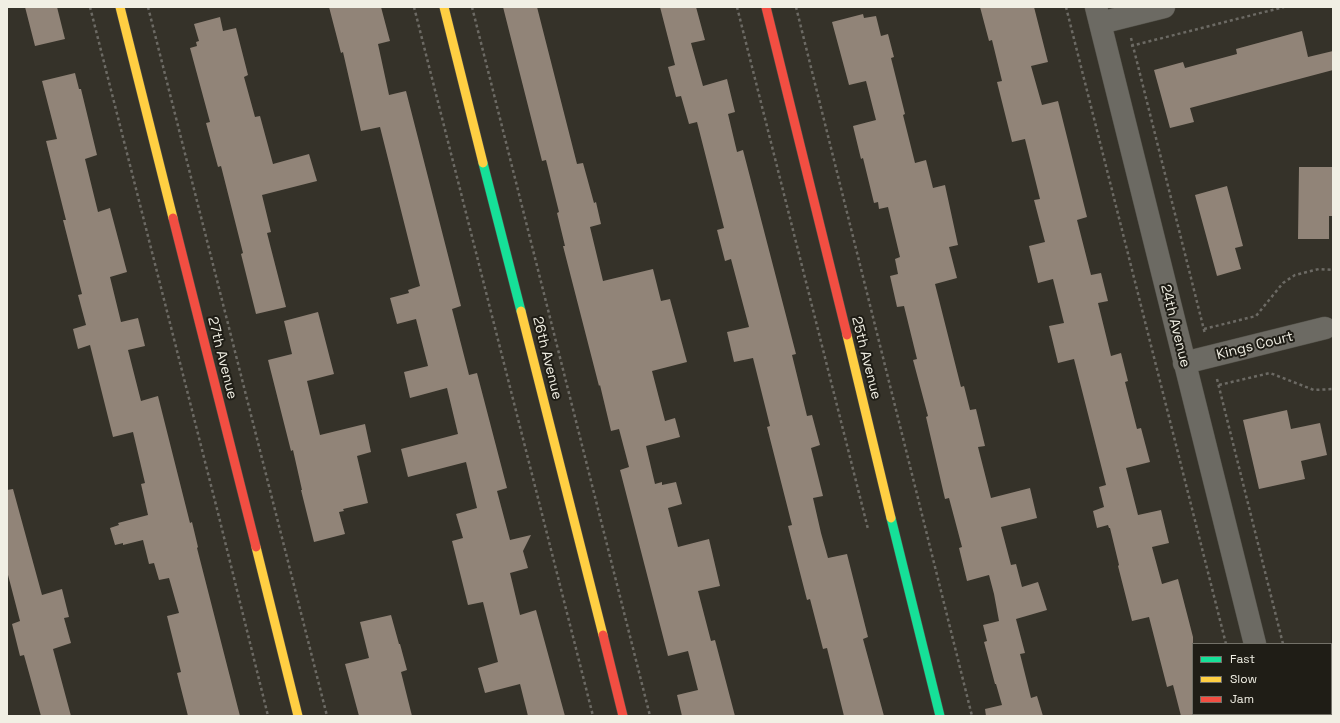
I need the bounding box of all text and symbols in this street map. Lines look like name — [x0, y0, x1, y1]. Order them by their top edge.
street label: 24th Avenue — [1157, 283, 1193, 369]
street label: 27th Avenue — [204, 315, 240, 401]
street label: 26th Avenue — [529, 315, 565, 401]
street label: 25th Avenue — [848, 315, 884, 401]
street label: Kings Court — [1215, 328, 1295, 364]
legend — [1192, 643, 1332, 715]
text: Fast — [1230, 651, 1255, 667]
text: Slow — [1230, 671, 1257, 687]
text: Jam — [1230, 691, 1254, 707]

